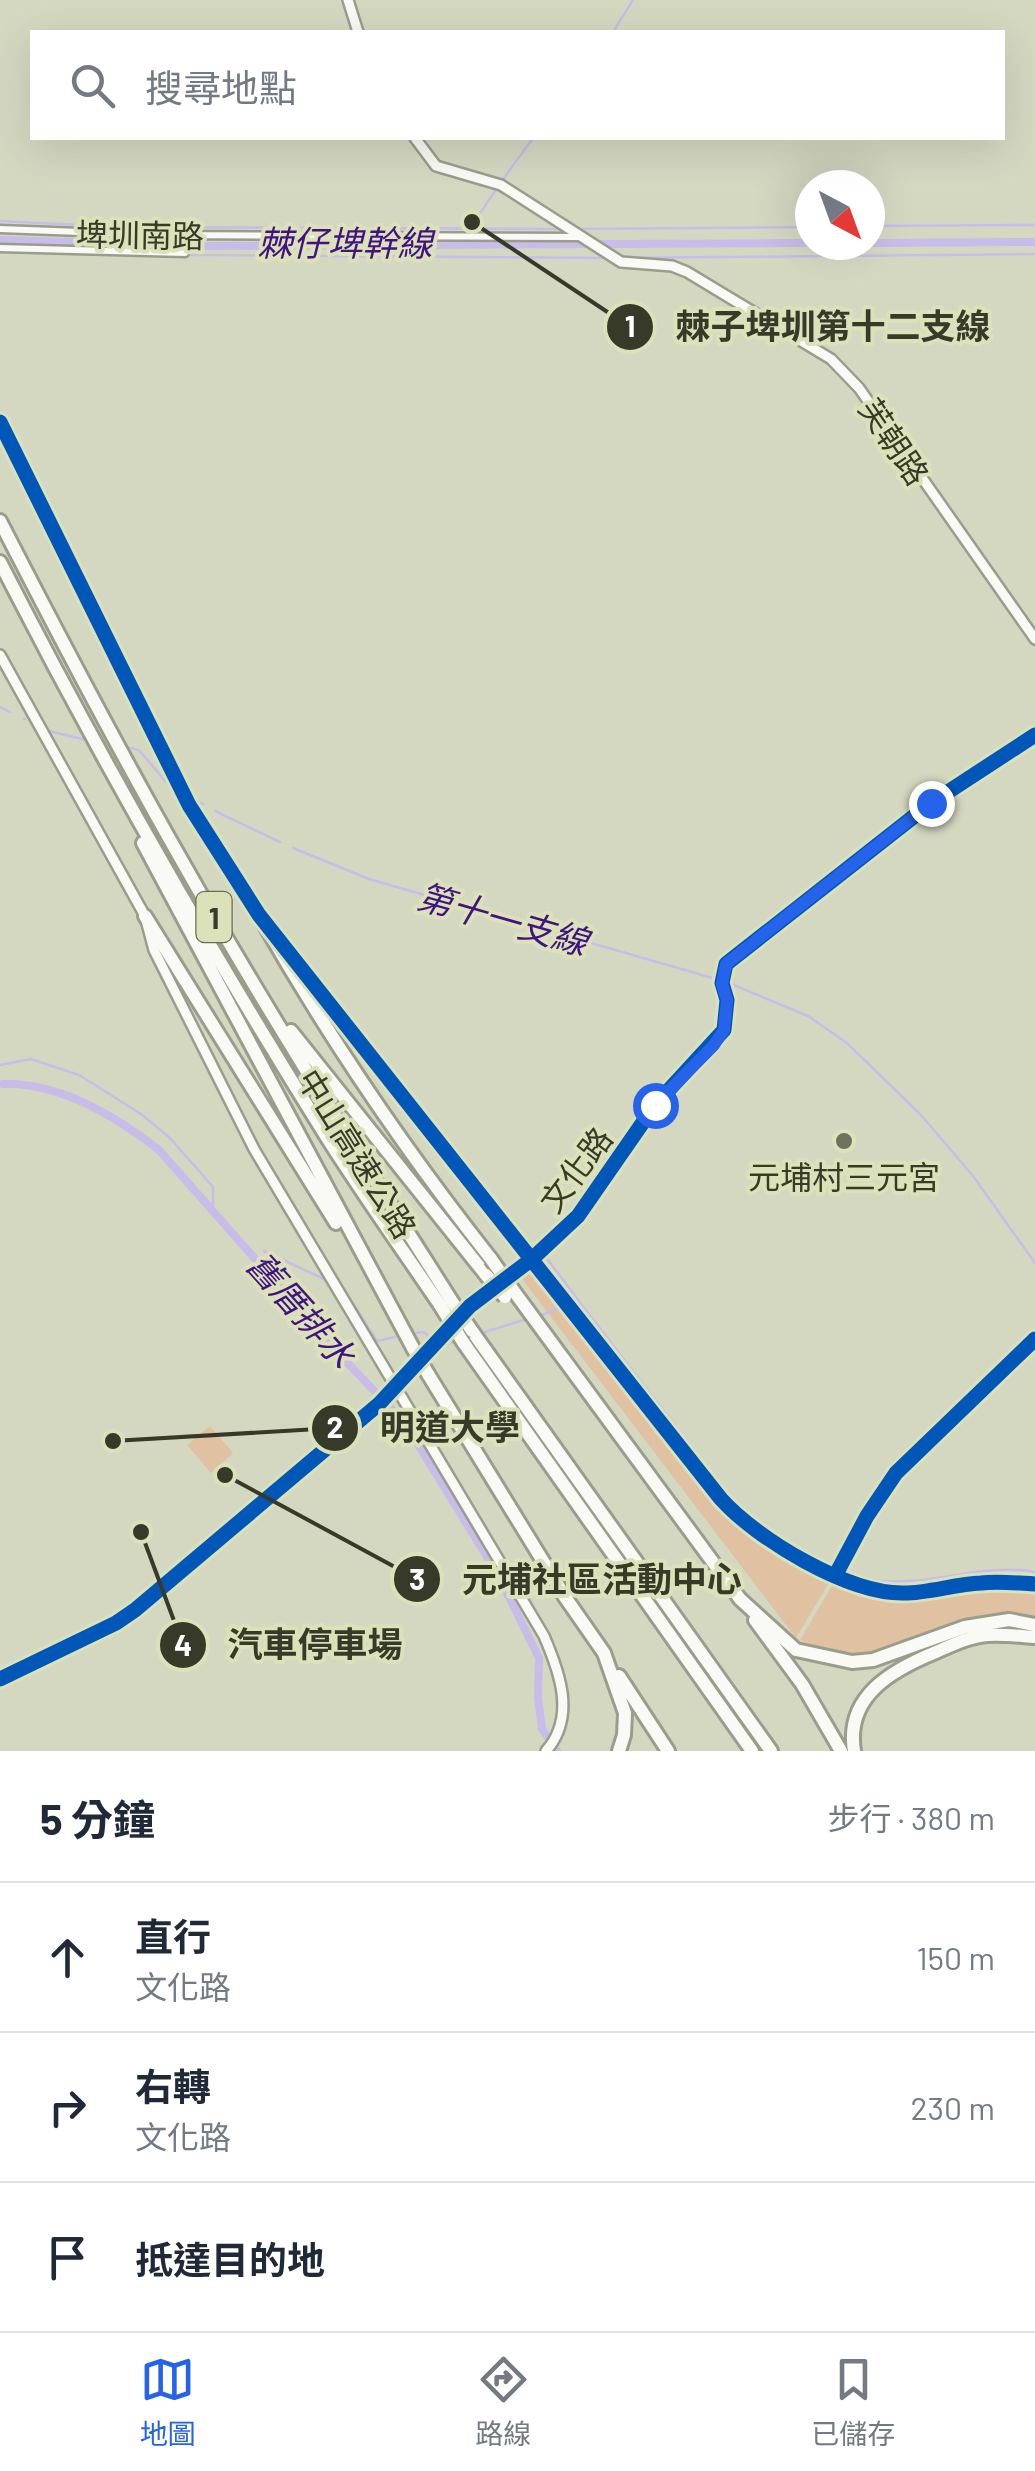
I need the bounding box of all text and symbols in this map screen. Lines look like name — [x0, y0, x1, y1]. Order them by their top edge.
search box — [30, 30, 1005, 140]
icon: search — [65, 58, 120, 113]
text: 搜尋地點 — [145, 64, 297, 110]
north arrow — [795, 170, 885, 260]
street label: 埤圳南路 — [76, 214, 204, 254]
water label: 棘仔埤幹線 — [257, 221, 436, 263]
callout: 棘子埤圳第十二支線 — [605, 294, 1010, 359]
text: 棘子埤圳第十二支線 — [675, 304, 991, 346]
text: 1 — [625, 307, 635, 343]
street label: 芙朝路 — [852, 391, 938, 491]
route end — [909, 781, 955, 827]
water label: 第十一支線 — [413, 874, 597, 963]
road number: 1 — [196, 892, 232, 942]
street label: 中山高速公路 — [291, 1062, 425, 1244]
route start — [633, 1083, 679, 1129]
street label: 文化路 — [531, 1119, 619, 1219]
marker: 元埔村三元宮 — [833, 1130, 855, 1152]
place label: 元埔村三元宮 — [748, 1157, 940, 1195]
water label: 舊厝排水 — [240, 1243, 366, 1377]
callout: 明道大學 — [310, 1395, 540, 1460]
text: 明道大學 — [380, 1405, 520, 1447]
text: 2 — [327, 1408, 343, 1444]
callout: 元埔社區活動中心 — [392, 1547, 762, 1612]
text: 元埔社區活動中心 — [462, 1557, 742, 1599]
text: 3 — [409, 1560, 425, 1596]
callout: 汽車停車場 — [158, 1613, 423, 1678]
text: 汽車停車場 — [227, 1622, 403, 1664]
text: 4 — [174, 1626, 192, 1662]
text: 5 分鐘 — [40, 1793, 155, 1843]
text: 步行 · 380 m — [827, 1798, 995, 1836]
text: 直行 — [135, 1913, 211, 1959]
icon: ahead — [40, 1930, 95, 1985]
text: 150 m — [916, 1938, 995, 1976]
text: 文化路 — [135, 1967, 231, 2005]
text: 右轉 — [135, 2063, 211, 2109]
icon: right — [40, 2080, 95, 2135]
text: 230 m — [911, 2088, 995, 2126]
text: 文化路 — [135, 2117, 231, 2155]
icon: arrive — [40, 2230, 95, 2285]
text: 抵達目的地 — [135, 2236, 325, 2282]
tab: 地圖 — [140, 2352, 196, 2452]
tab: 路線 — [475, 2352, 531, 2452]
tab: 已儲存 — [811, 2352, 895, 2452]

